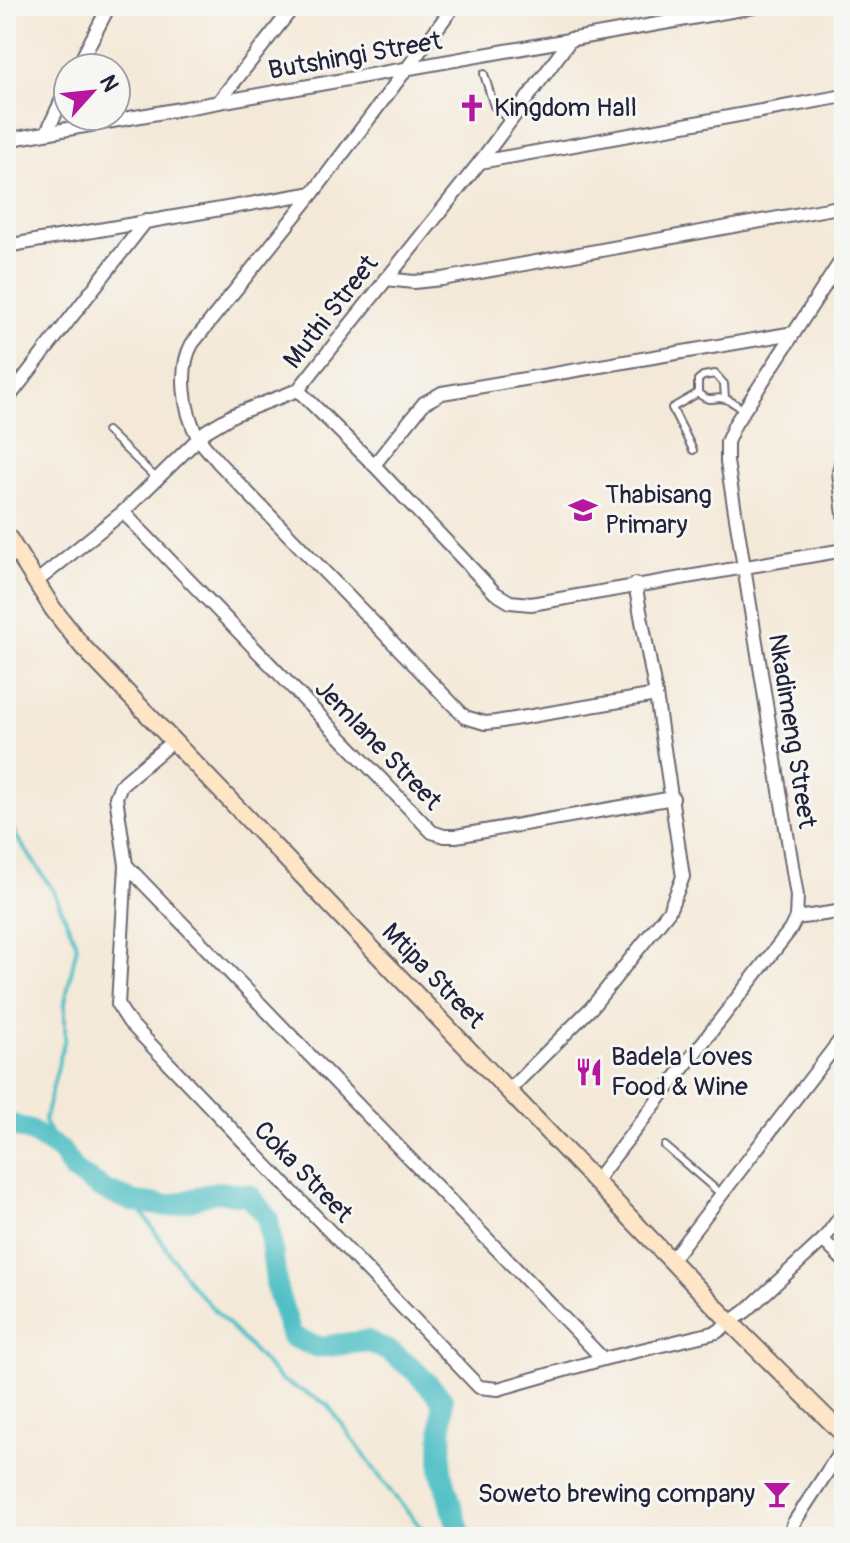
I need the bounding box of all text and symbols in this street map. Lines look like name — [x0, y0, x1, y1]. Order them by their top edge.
street label: Butshingi Street — [266, 25, 445, 87]
north arrow — [52, 52, 132, 132]
text: N — [93, 70, 125, 96]
place label: Kingdom Hall — [494, 92, 637, 124]
church icon: Kingdom Hall — [457, 93, 487, 123]
street label: Muthi Street — [277, 248, 386, 375]
place label: Thabisang Primary — [605, 479, 712, 541]
school or university icon: Thabisang Primary — [568, 495, 598, 525]
street label: Nkadimeng Street — [761, 631, 823, 831]
street label: Jemlane Street — [308, 673, 449, 817]
street label: Mtipa Street — [375, 917, 492, 1036]
place label: Badela Loves Food & Wine — [611, 1041, 753, 1103]
restaurant icon: Badela Loves Food & Wine — [574, 1057, 604, 1087]
street label: Coka Street — [247, 1114, 360, 1230]
place label: Soweto brewing company — [478, 1478, 755, 1510]
bar icon: Soweto brewing company — [762, 1479, 792, 1509]

